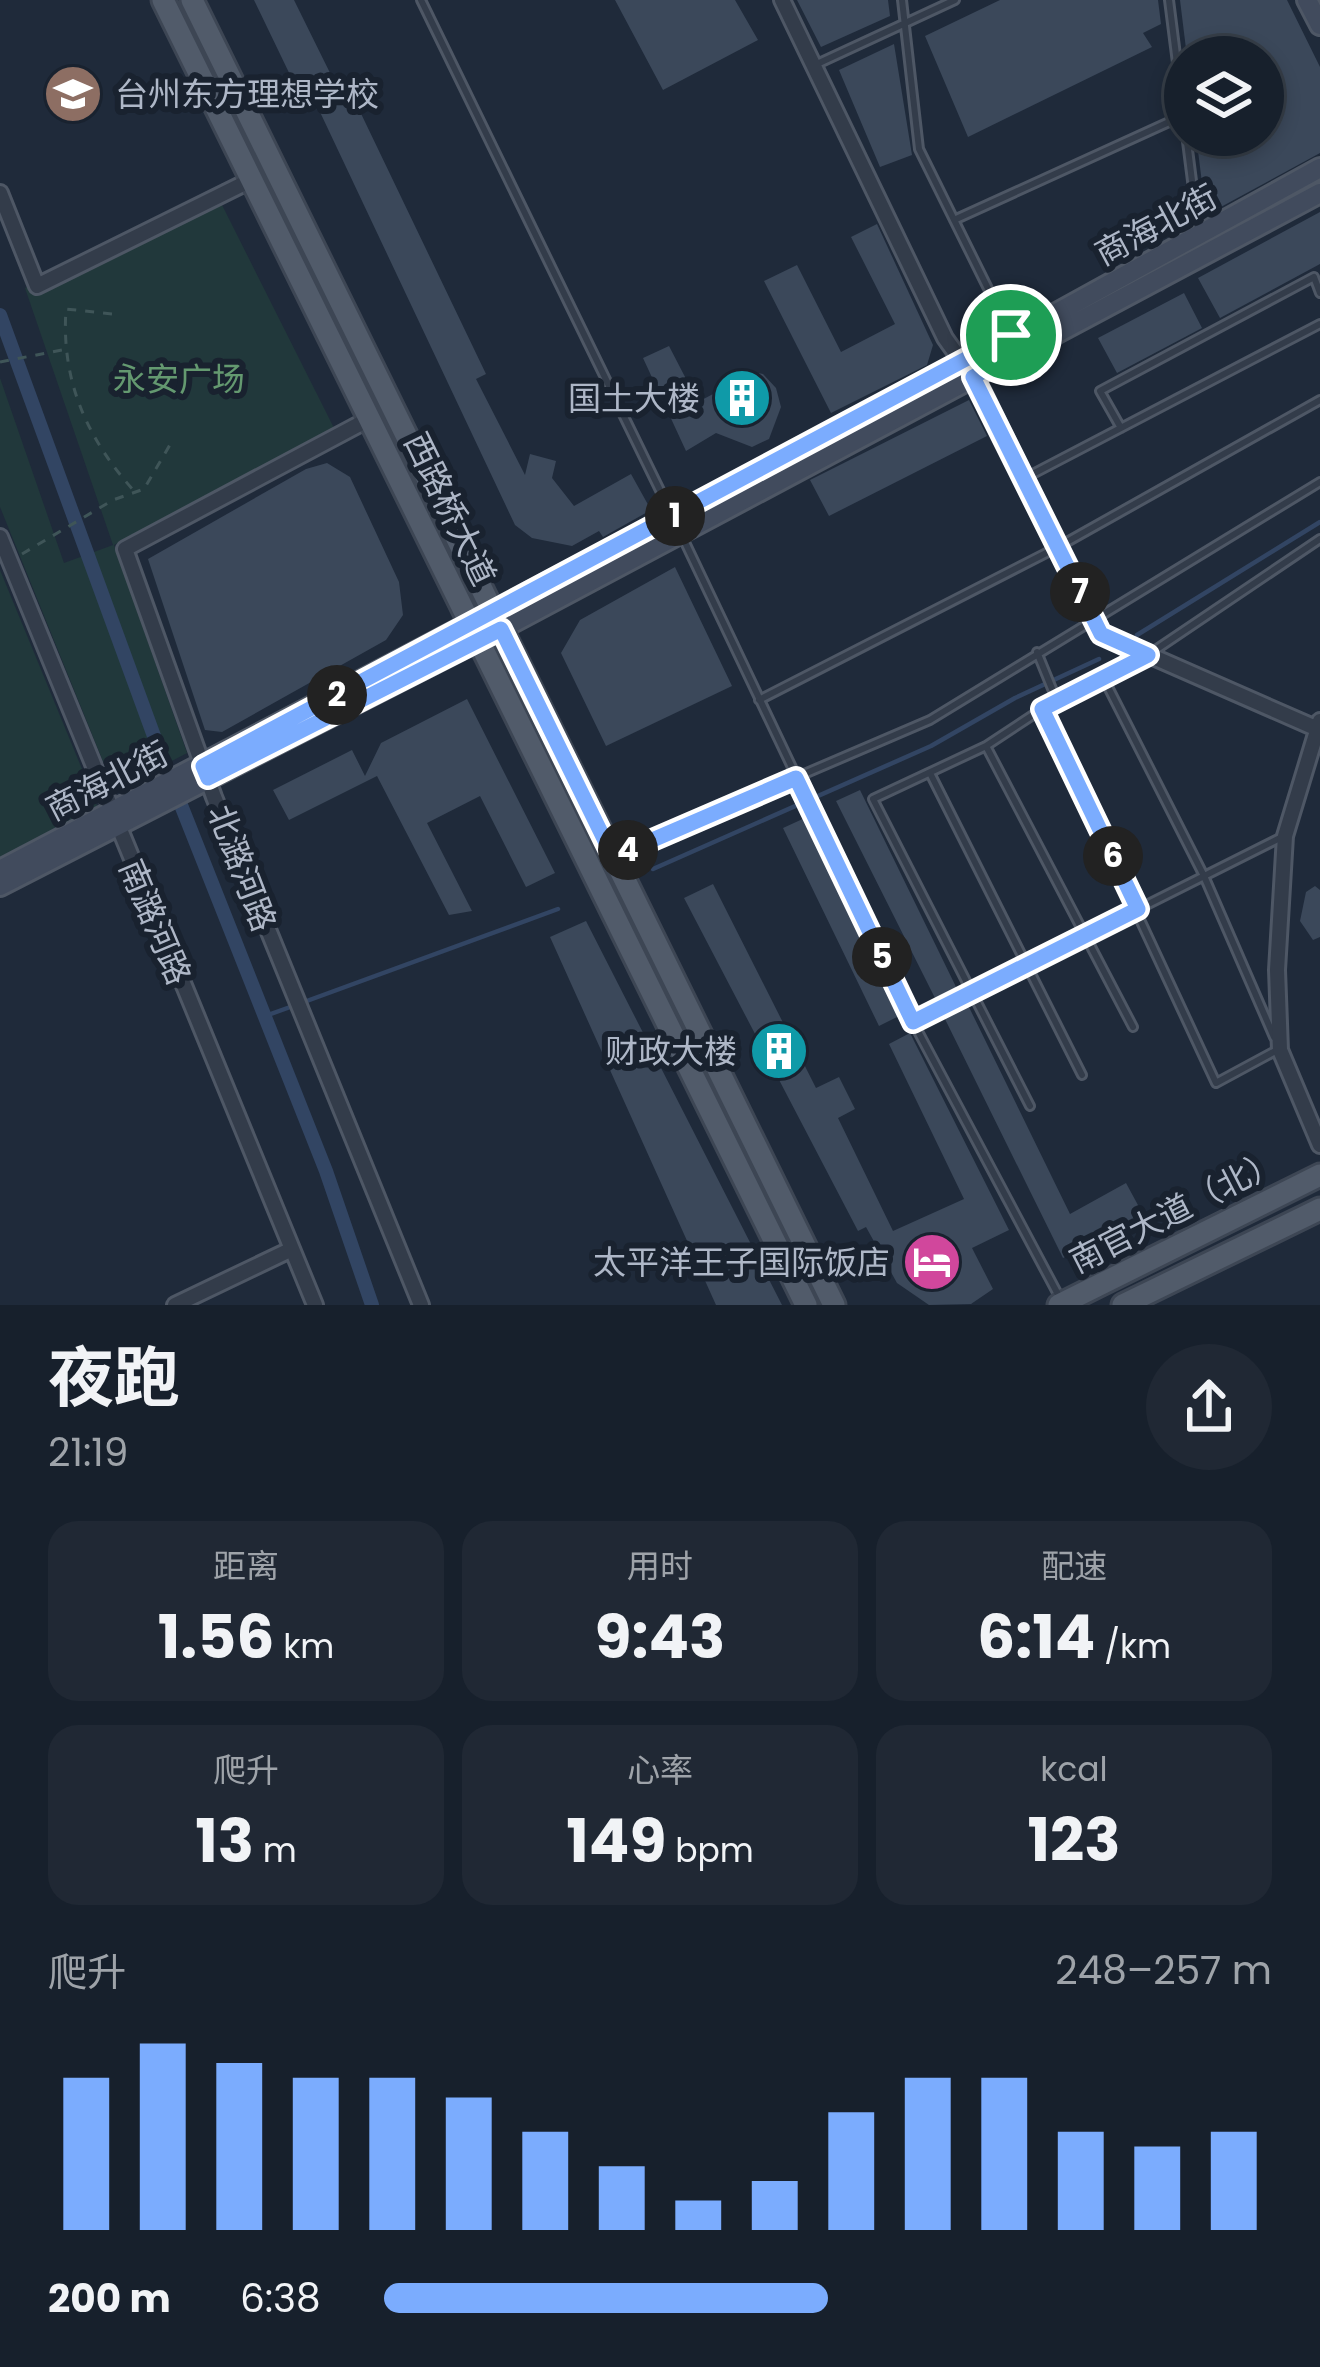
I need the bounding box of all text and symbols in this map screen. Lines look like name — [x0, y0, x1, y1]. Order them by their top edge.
map controls — [1164, 36, 1284, 156]
button: layers — [1164, 36, 1284, 156]
school or university icon: 台州东方理想学校 — [42, 63, 104, 125]
place label: 台州东方理想学校 — [115, 71, 379, 118]
street label: 商海北街 — [1087, 173, 1225, 277]
pin — [960, 284, 1062, 386]
icon: arrive — [978, 302, 1044, 368]
park label: 永安广场 — [113, 356, 245, 403]
building icon: 国土大楼 — [711, 367, 773, 429]
place label: 国土大楼 — [568, 375, 700, 422]
street label: 西路桥大道 — [393, 425, 507, 593]
pin: 1 — [645, 486, 705, 546]
text: 1 — [669, 492, 681, 539]
pin: 7 — [1050, 562, 1110, 622]
text: 7 — [1071, 568, 1089, 615]
pin: 2 — [307, 665, 367, 725]
text: 2 — [328, 671, 346, 718]
street label: 商海北街 — [38, 730, 176, 832]
street label: 北潞河路 — [196, 798, 288, 938]
pin: 4 — [598, 820, 658, 880]
text: 4 — [617, 826, 639, 873]
pin: 6 — [1083, 826, 1143, 886]
text: 6 — [1102, 832, 1124, 879]
street label: 南潞河路 — [108, 852, 202, 992]
pin: 5 — [852, 927, 912, 987]
text: 5 — [871, 933, 893, 980]
building icon: 财政大楼 — [748, 1020, 810, 1082]
place label: 财政大楼 — [605, 1028, 737, 1075]
street label: 南官大道（北） — [1061, 1138, 1289, 1284]
hotel icon: 太平洋王子国际饭店 — [901, 1231, 963, 1293]
place label: 太平洋王子国际饭店 — [593, 1239, 890, 1286]
text: 夜跑 — [48, 1332, 180, 1424]
button: share — [1146, 1344, 1272, 1470]
text: 21:19 — [48, 1425, 128, 1480]
text: 距离 — [213, 1543, 279, 1590]
text: 用时 — [627, 1543, 693, 1590]
text: 配速 — [1041, 1543, 1107, 1590]
text: 1.56 — [158, 1595, 274, 1679]
text: 9:43 — [595, 1595, 725, 1679]
text: 6:14 — [977, 1595, 1095, 1679]
text: km — [274, 1623, 334, 1670]
text: /km — [1095, 1623, 1171, 1670]
text: kcal — [1040, 1746, 1108, 1793]
text: 爬升 — [213, 1747, 279, 1794]
text: 心率 — [627, 1747, 693, 1794]
text: 123 — [1027, 1798, 1121, 1882]
text: 13 — [195, 1799, 254, 1883]
text: 149 — [566, 1799, 666, 1883]
text: m — [254, 1827, 297, 1874]
text: bpm — [666, 1827, 754, 1874]
text: 248–257 m — [1055, 1943, 1272, 1998]
text: 爬升 — [48, 1945, 126, 2000]
text: 200 m — [48, 2271, 171, 2326]
text: 6:38 — [240, 2271, 321, 2326]

